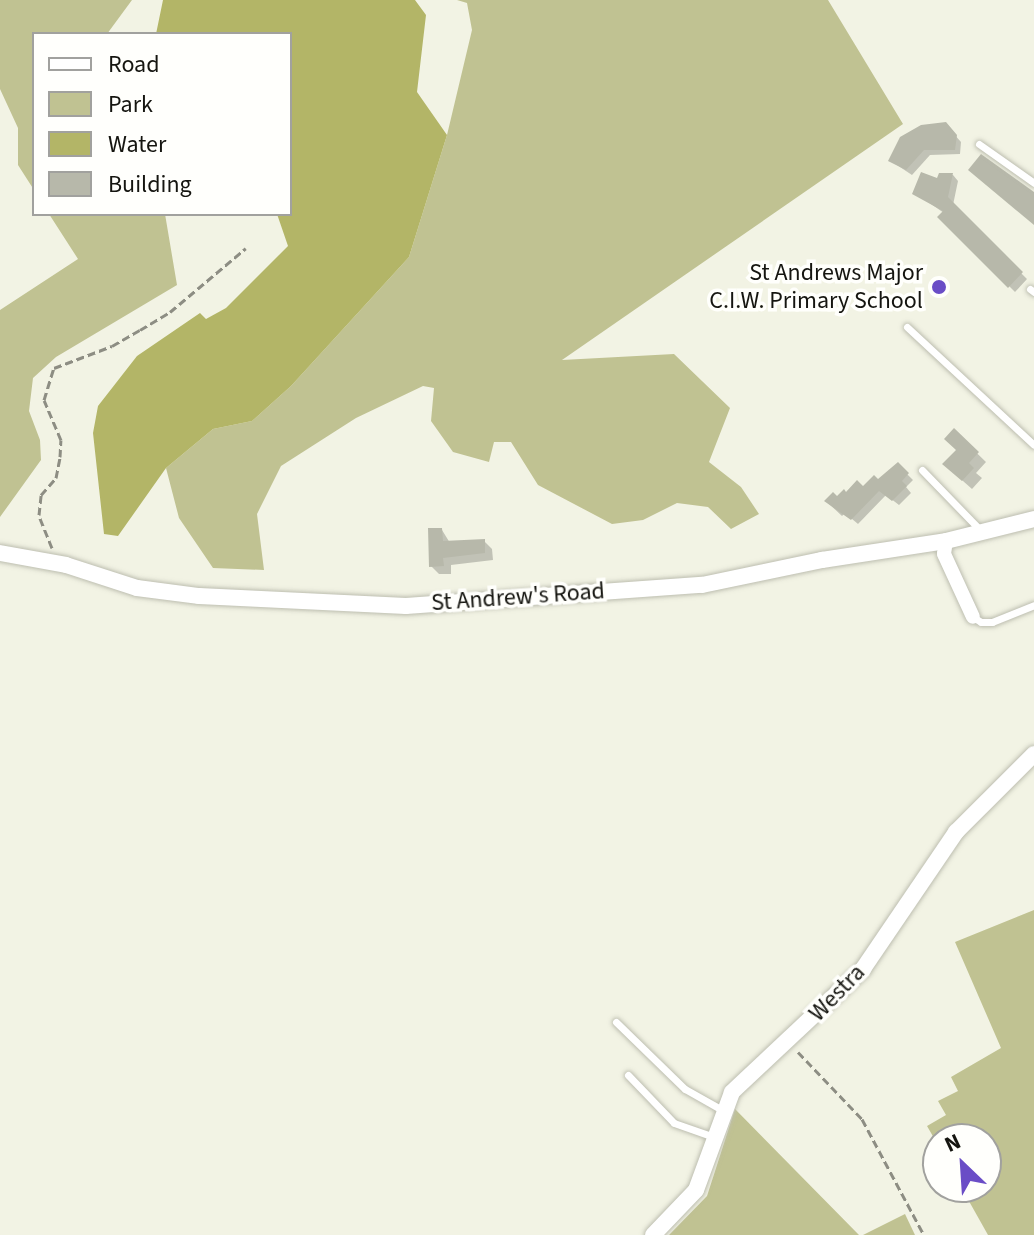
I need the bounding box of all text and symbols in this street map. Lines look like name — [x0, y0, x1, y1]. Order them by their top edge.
legend — [32, 32, 292, 216]
text: Road — [108, 47, 160, 82]
text: Park — [108, 87, 153, 122]
text: Water — [108, 127, 166, 162]
text: Building — [108, 167, 192, 202]
place label: St Andrews Major C.I.W. Primary School — [709, 259, 923, 315]
marker: St Andrews Major C.I.W. Primary School — [930, 278, 948, 296]
street label: St Andrew's Road — [430, 577, 606, 617]
street label: Westra — [803, 958, 871, 1028]
north arrow — [922, 1123, 1002, 1203]
text: N — [939, 1125, 966, 1161]

